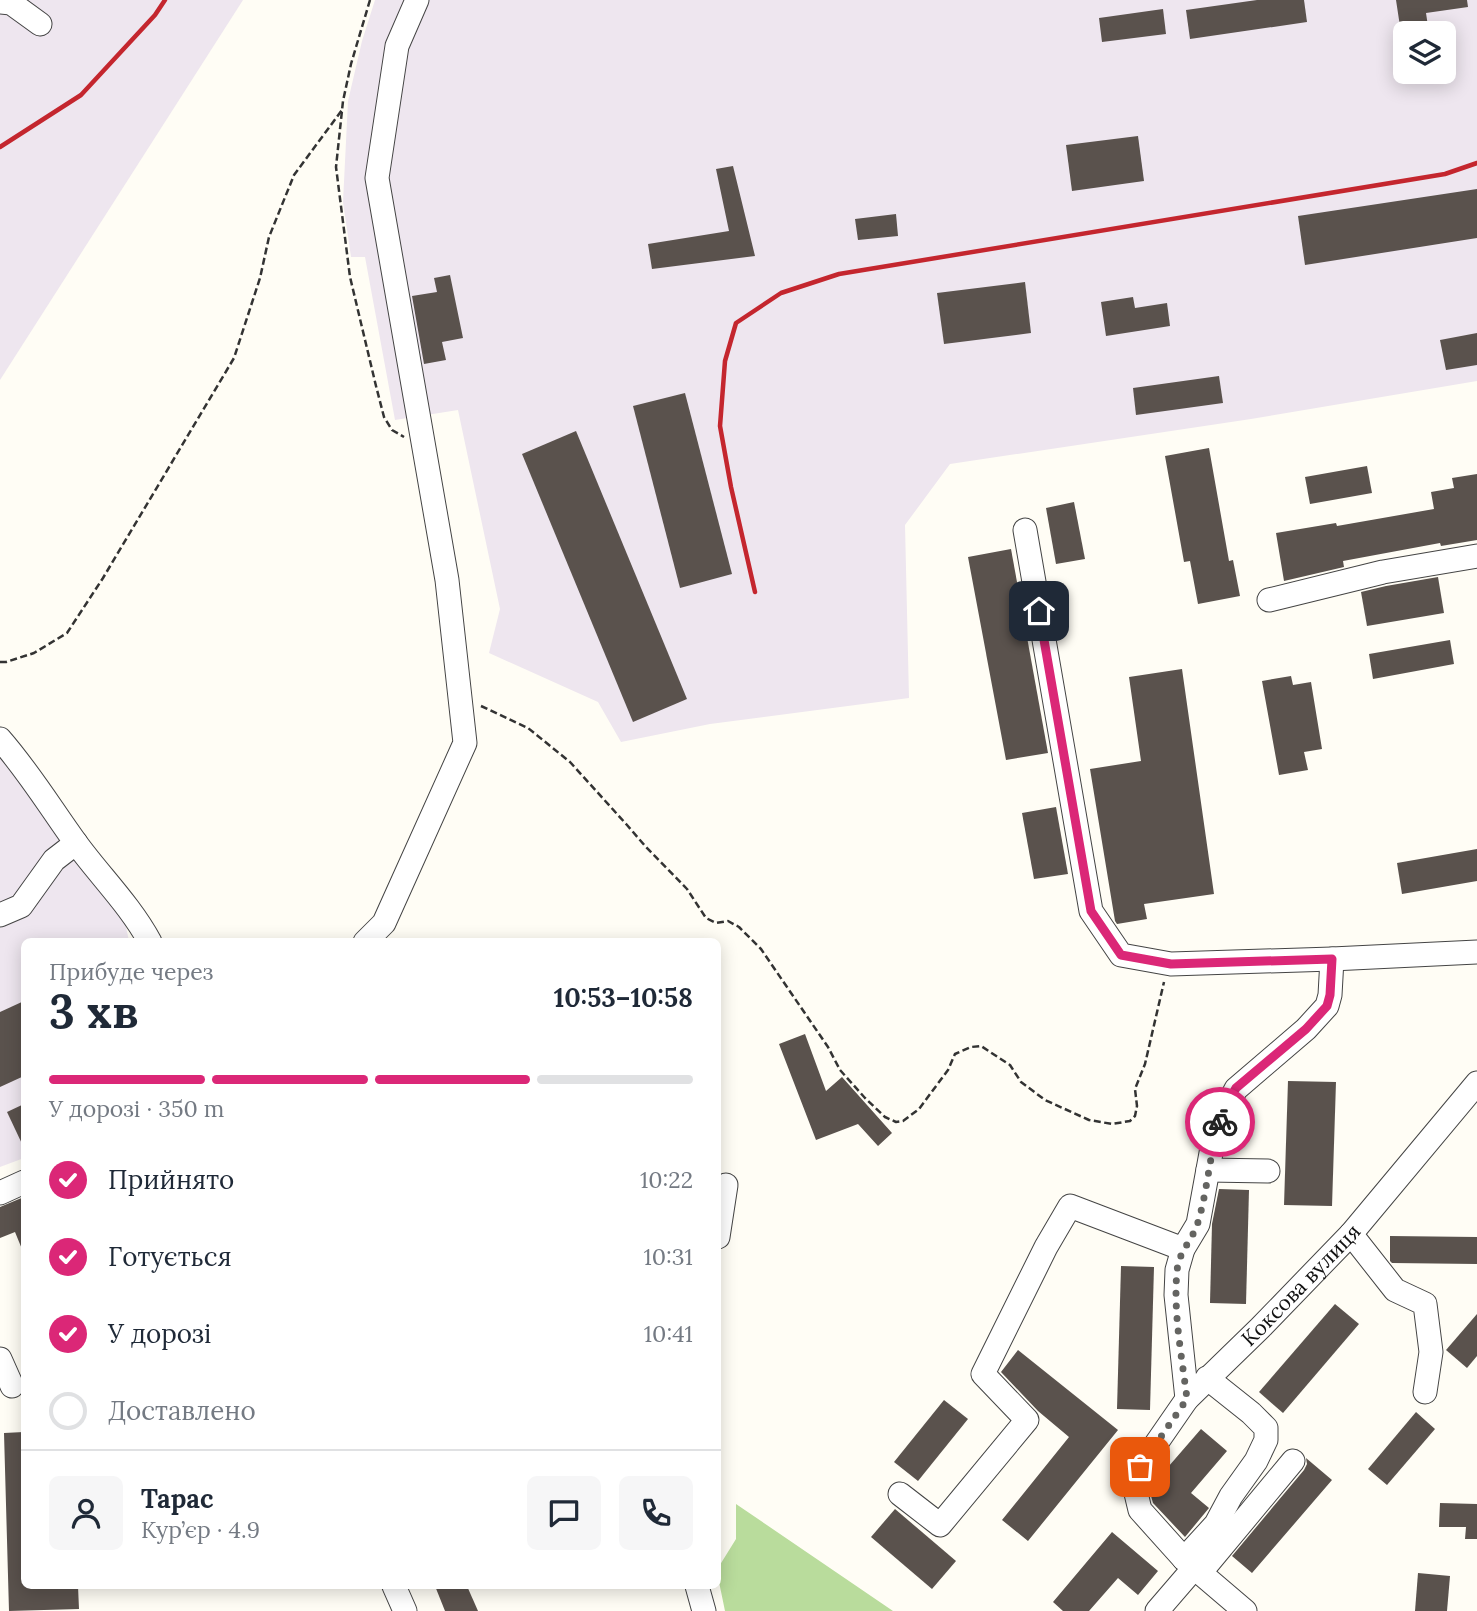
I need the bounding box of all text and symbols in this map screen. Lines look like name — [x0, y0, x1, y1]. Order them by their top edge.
map controls — [1393, 21, 1456, 84]
button: layers — [1393, 21, 1456, 84]
pin — [1009, 581, 1069, 641]
icon: home — [1020, 592, 1058, 630]
text: Прибуде через — [49, 957, 213, 986]
text: 10:53–10:58 — [554, 981, 693, 1014]
text: 3 хв — [49, 982, 139, 1041]
courier — [1185, 1087, 1255, 1157]
text: У дорозі · 350 m — [49, 1094, 224, 1123]
icon: bike — [1201, 1103, 1239, 1141]
icon: check — [49, 1161, 87, 1199]
text: Прийнято — [108, 1163, 234, 1196]
text: 10:22 — [640, 1165, 693, 1194]
street label: Коксова вулиця — [1235, 1218, 1366, 1352]
icon: check — [49, 1238, 87, 1276]
text: Готується — [108, 1240, 232, 1273]
text: 10:31 — [643, 1242, 693, 1271]
icon: check — [49, 1315, 87, 1353]
text: У дорозі — [108, 1317, 211, 1350]
text: 10:41 — [644, 1319, 693, 1348]
text: Доставлено — [108, 1394, 256, 1427]
pin — [1110, 1437, 1170, 1497]
icon: bag — [1121, 1448, 1159, 1486]
button: person — [49, 1476, 123, 1550]
button: chat — [527, 1476, 601, 1550]
button: phone — [619, 1476, 693, 1550]
text: Тарас — [141, 1482, 213, 1515]
text: Кур’єр · 4.9 — [141, 1515, 260, 1544]

